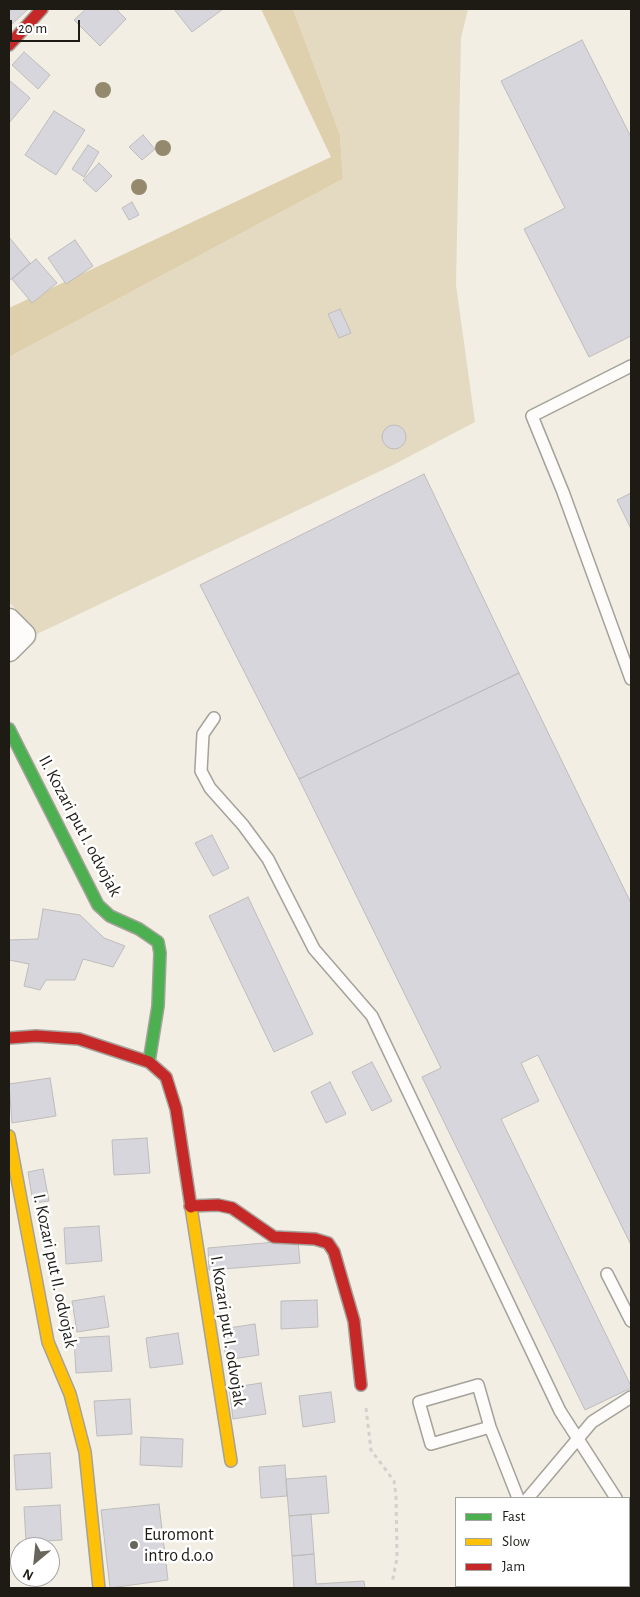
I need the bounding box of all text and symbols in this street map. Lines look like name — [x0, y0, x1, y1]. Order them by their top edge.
scale bar — [12, 10, 82, 42]
text: 20 m — [18, 21, 47, 36]
street label: II. Kozari put I. odvojak — [34, 752, 126, 900]
street label: I. Kozari put II. odvojak — [28, 1192, 82, 1350]
street label: I. Kozari put I. odvojak — [205, 1254, 251, 1408]
legend — [455, 1497, 630, 1587]
text: Fast — [502, 1509, 525, 1524]
place label: Euromont intro d.o.o — [144, 1524, 214, 1566]
text: Slow — [502, 1534, 530, 1549]
north arrow — [10, 1537, 60, 1587]
marker: Euromont intro d.o.o — [128, 1539, 140, 1551]
text: Jam — [502, 1559, 525, 1574]
text: N — [21, 1566, 36, 1583]

